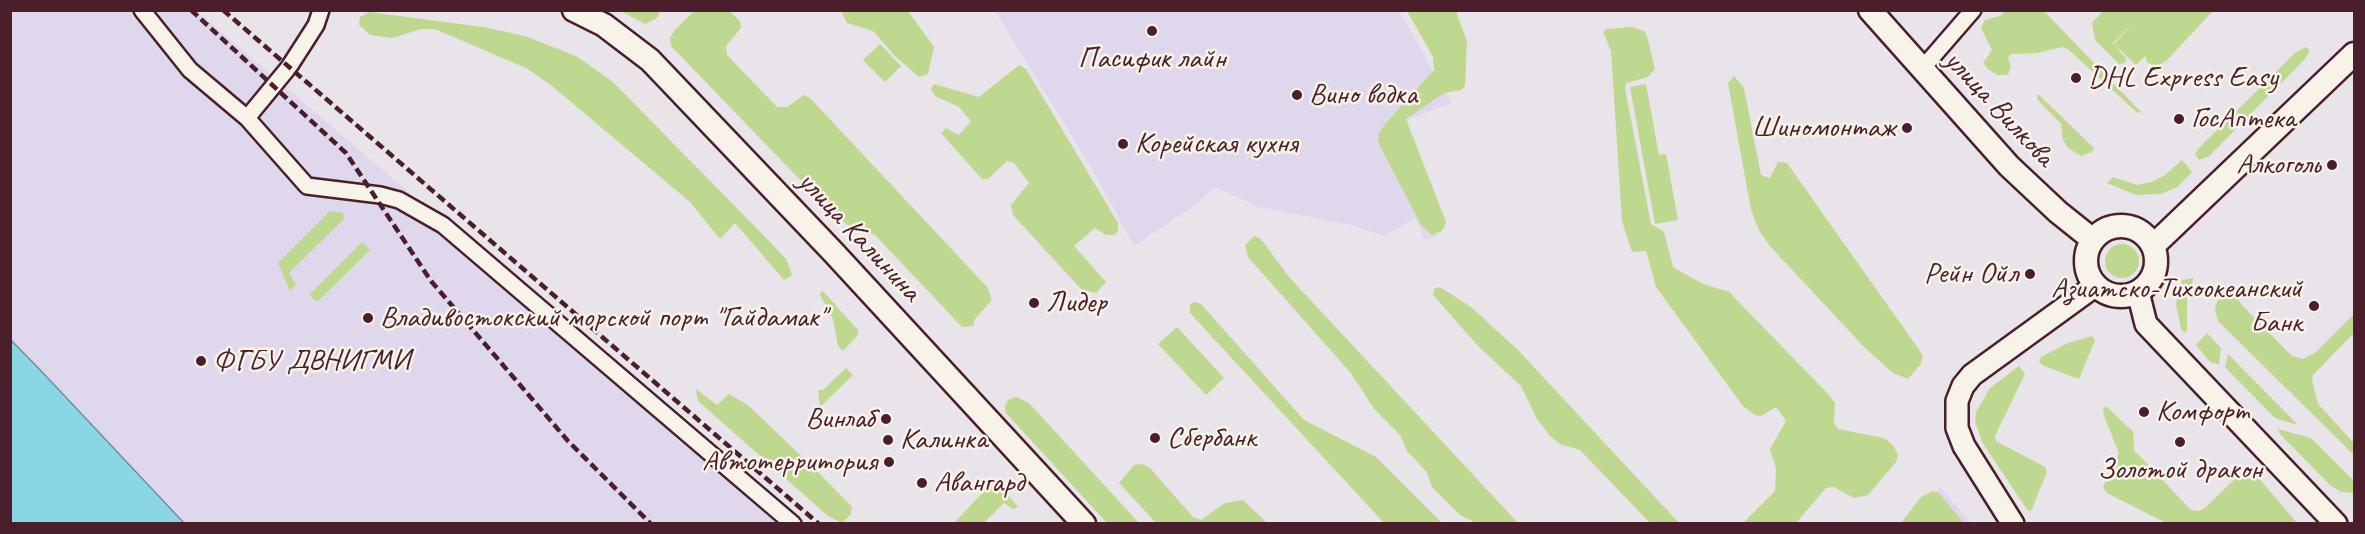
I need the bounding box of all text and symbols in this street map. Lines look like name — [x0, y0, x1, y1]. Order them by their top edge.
marker: Пасифик лайн — [1145, 24, 1159, 38]
place label: Пасифик лайн — [1078, 41, 1226, 77]
street label: улица Вилкова — [1936, 43, 2062, 175]
place label: DHL Express Easy — [2088, 60, 2278, 96]
marker: DHL Express Easy — [2069, 71, 2083, 85]
place label: Вино водка — [1309, 77, 1417, 113]
marker: Вино водка — [1290, 88, 1304, 102]
place label: ГосАптека — [2191, 101, 2295, 137]
place label: Шиномонтаж — [1752, 110, 1895, 146]
marker: ГосАптека — [2172, 112, 2186, 126]
marker: Шиномонтаж — [1900, 121, 1914, 135]
place label: Корейская кухня — [1135, 126, 1297, 162]
marker: Корейская кухня — [1116, 137, 1130, 151]
place label: Алкоголь — [2236, 147, 2320, 183]
marker: Алкоголь — [2325, 158, 2339, 172]
street label: улица Калинина — [790, 164, 928, 310]
place label: Рейн Ойл — [1924, 256, 2018, 292]
marker: Рейн Ойл — [2023, 267, 2037, 281]
place label: Азиатско-Тихоокеанский Банк — [2051, 271, 2302, 342]
place label: Лидер — [1046, 285, 1107, 321]
marker: Лидер — [1027, 296, 1041, 310]
marker: Азиатско-Тихоокеанский Банк — [2307, 299, 2321, 313]
place label: Владивостокский морской порт "Гайдамак" — [380, 300, 826, 336]
marker: Владивостокский морской порт "Гайдамак" — [361, 311, 375, 325]
place label: ФГБУ ДВНИГМИ — [213, 343, 410, 379]
marker: ФГБУ ДВНИГМИ — [194, 354, 208, 368]
place label: Комфорт — [2156, 394, 2248, 430]
place label: Винлаб — [806, 401, 874, 437]
marker: Комфорт — [2137, 405, 2151, 419]
marker: Винлаб — [879, 412, 893, 426]
place label: Сбербанк — [1167, 420, 1256, 456]
place label: Калинка — [900, 422, 987, 458]
marker: Сбербанк — [1148, 431, 1162, 445]
marker: Калинка — [881, 433, 895, 447]
marker: Золотой дракон — [2173, 435, 2187, 449]
place label: Автотерритория — [702, 444, 877, 480]
place label: Золотой дракон — [2098, 452, 2262, 488]
marker: Автотерритория — [882, 455, 896, 469]
place label: Авангард — [934, 465, 1024, 501]
marker: Авангард — [915, 476, 929, 490]

